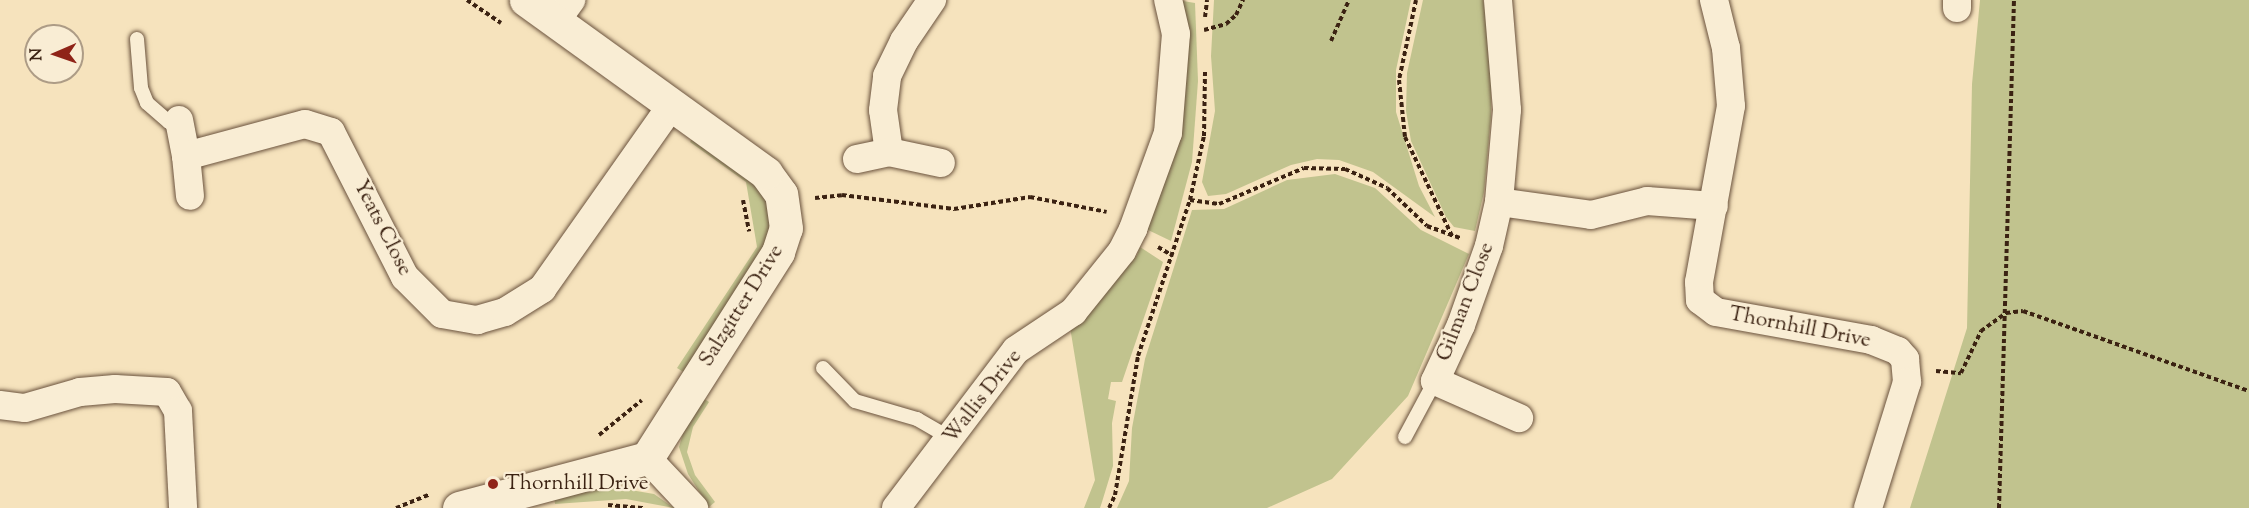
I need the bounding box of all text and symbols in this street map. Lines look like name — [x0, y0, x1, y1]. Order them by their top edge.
north arrow — [24, 24, 84, 84]
text: N — [26, 48, 49, 61]
street label: Yeats Close — [347, 176, 417, 280]
street label: Gilman Close — [1432, 239, 1500, 365]
street label: Salzgitter Drive — [694, 240, 790, 372]
street label: Thornhill Drive — [1727, 302, 1873, 354]
street label: Wallis Drive — [938, 345, 1028, 449]
place label: Thornhill Drive — [505, 471, 649, 497]
marker: Thornhill Drive — [486, 477, 500, 491]

